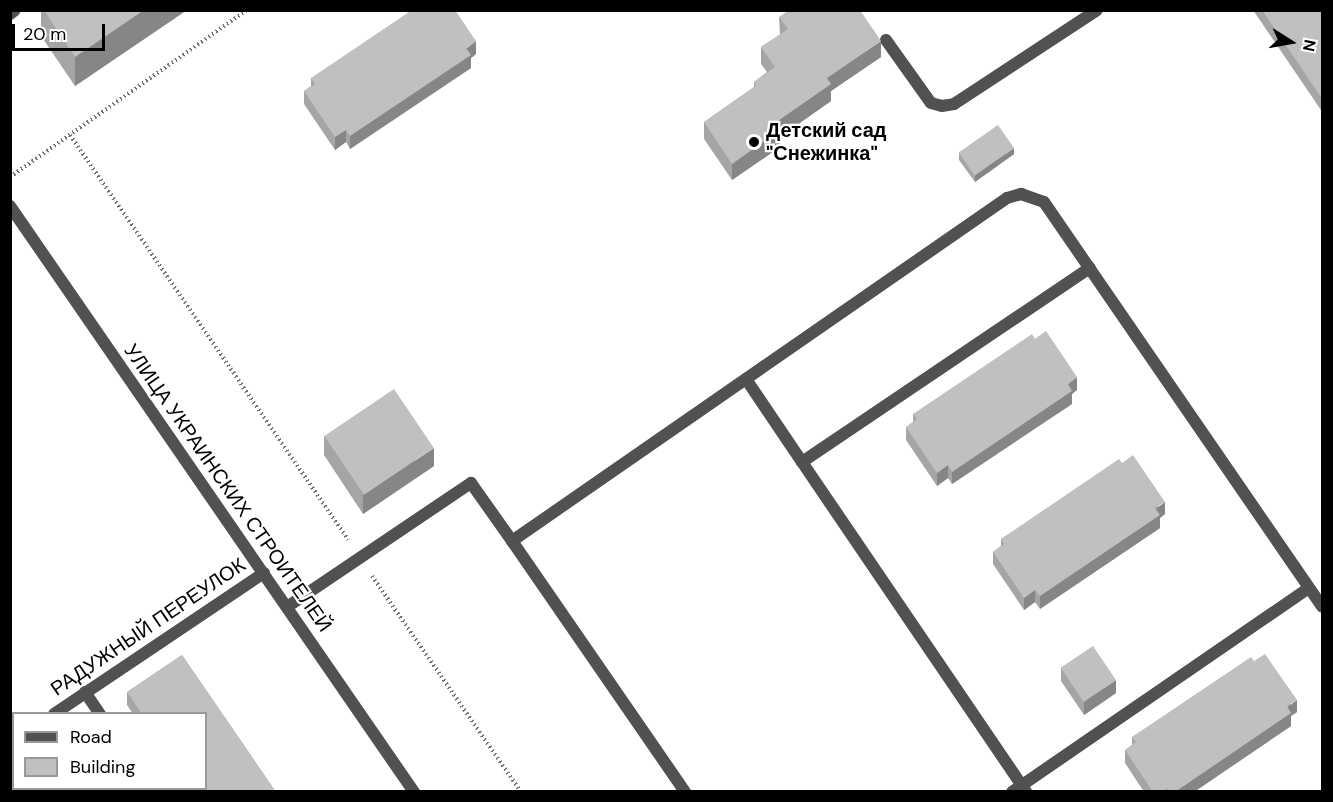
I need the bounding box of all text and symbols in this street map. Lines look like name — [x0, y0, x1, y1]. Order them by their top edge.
scale bar — [15, 12, 108, 50]
north arrow — [1261, 12, 1321, 72]
text: 20 m — [23, 22, 66, 46]
text: N — [1298, 38, 1321, 53]
place label: Детский сад "Снежинка" — [766, 118, 886, 165]
marker: Детский сад "Снежинка" — [747, 135, 761, 149]
street label: УЛИЦА УКРАИНСКИХ СТРОИТЕЛЕЙ — [119, 339, 337, 637]
street label: РАДУЖНЫЙ ПЕРЕУЛОК — [46, 553, 250, 701]
legend — [12, 712, 207, 790]
text: Road — [70, 725, 112, 749]
text: Building — [70, 755, 135, 779]

